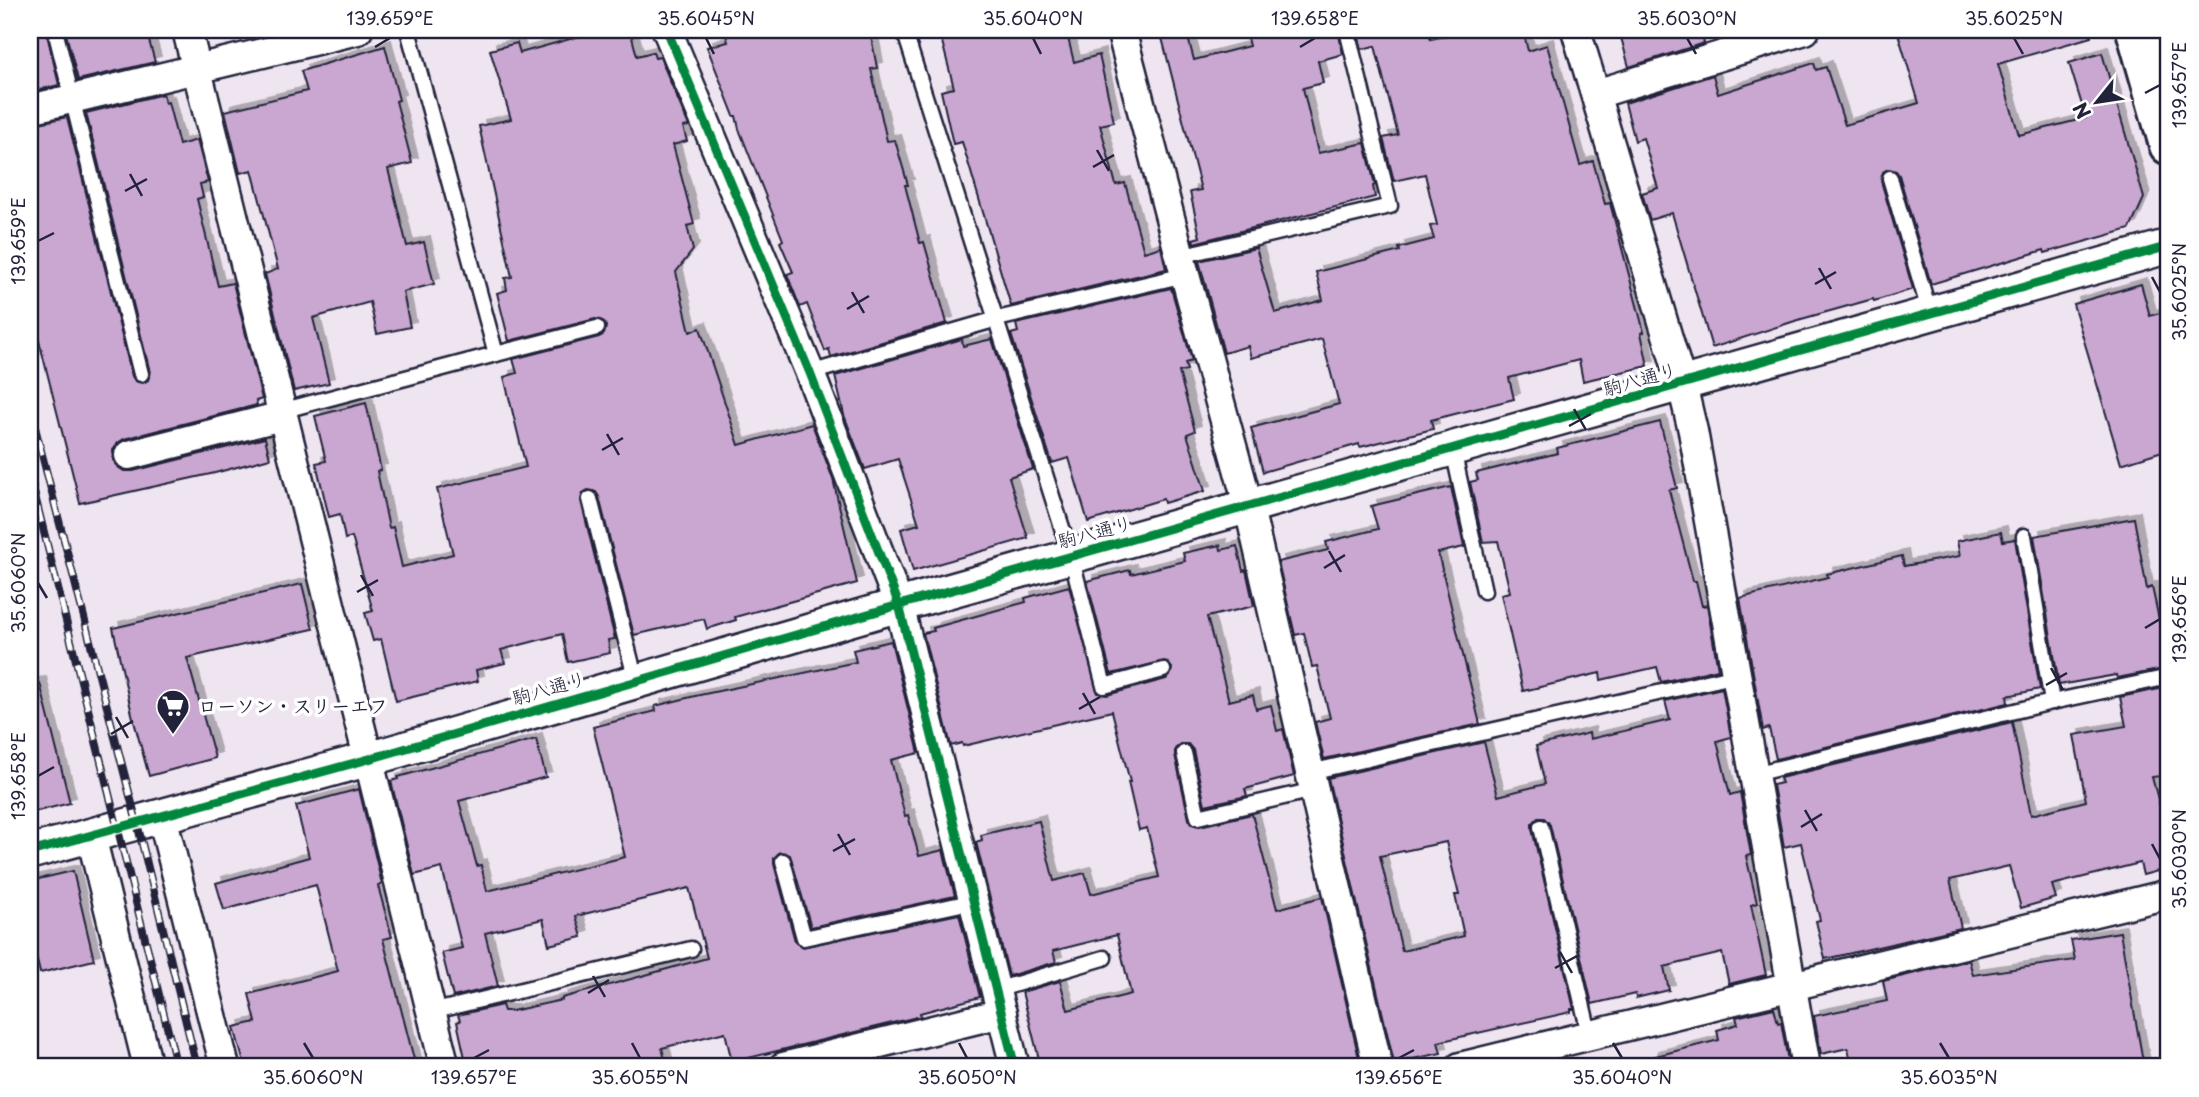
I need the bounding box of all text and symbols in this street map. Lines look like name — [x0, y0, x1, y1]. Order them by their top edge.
text: 139.659°E — [346, 4, 434, 31]
text: 35.6045°N — [657, 4, 755, 31]
text: 35.6040°N — [983, 4, 1083, 31]
text: 139.658°E — [1271, 4, 1359, 31]
text: 35.6030°N — [1637, 4, 1737, 31]
text: 35.6025°N — [1965, 4, 2063, 31]
text: 139.657°E — [2165, 42, 2192, 128]
north arrow — [2062, 66, 2132, 136]
text: N — [2066, 97, 2097, 125]
text: 139.659°E — [4, 197, 31, 285]
text: 35.6025°N — [2165, 243, 2192, 341]
street label: 駒八通り — [1599, 354, 1680, 402]
street label: 駒八通り — [1054, 508, 1135, 554]
text: 35.6060°N — [4, 532, 31, 634]
text: 139.656°E — [2165, 575, 2192, 663]
street label: 駒八通り — [508, 663, 589, 711]
supermarket icon: ローソン・スリーエフ — [154, 687, 192, 736]
place label: ローソン・スリーエフ — [198, 691, 388, 719]
text: 139.658°E — [4, 732, 31, 820]
text: 35.6030°N — [2165, 809, 2192, 909]
text: 35.6060°N — [262, 1063, 364, 1090]
text: 139.657°E — [431, 1063, 517, 1090]
text: 35.6055°N — [591, 1063, 689, 1090]
text: 35.6050°N — [917, 1063, 1017, 1090]
text: 139.656°E — [1355, 1063, 1443, 1090]
text: 35.6040°N — [1572, 1063, 1672, 1090]
text: 35.6035°N — [1900, 1063, 1998, 1090]

